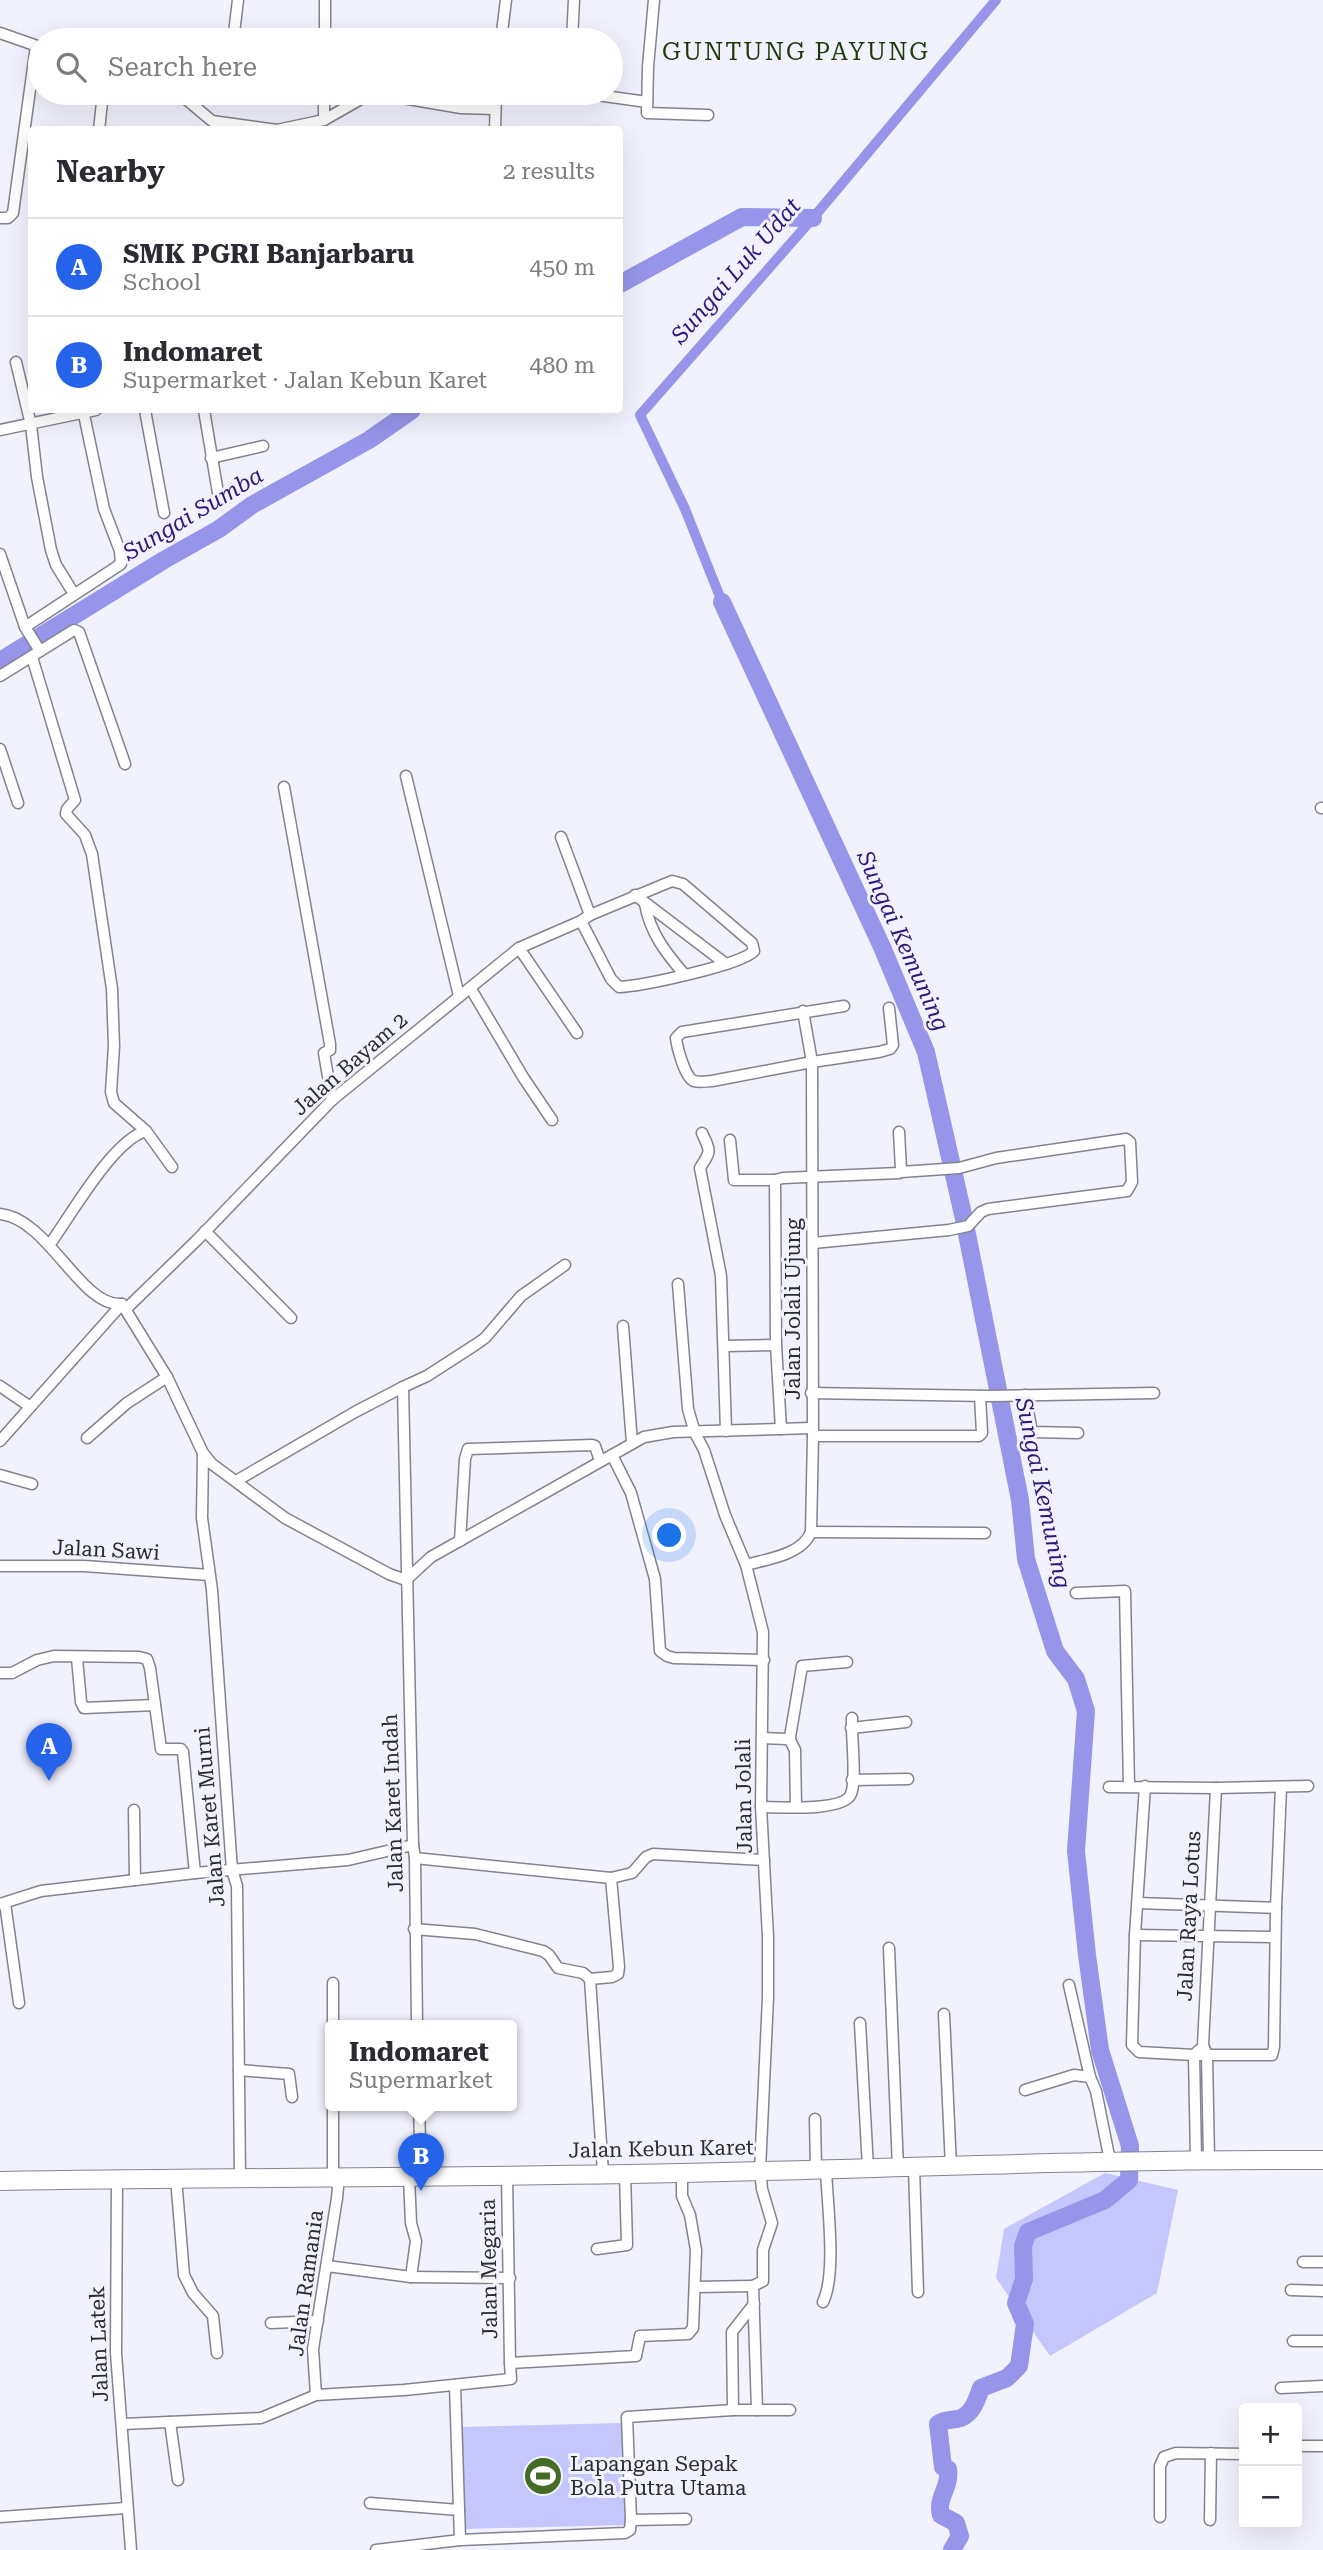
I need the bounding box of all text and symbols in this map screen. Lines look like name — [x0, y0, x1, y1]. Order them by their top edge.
search box — [28, 28, 623, 105]
district label: GUNTUNG PAYUNG — [662, 38, 930, 66]
icon: search — [52, 48, 90, 86]
text: Search here — [108, 52, 257, 82]
text: Nearby — [56, 154, 165, 189]
text: 2 results — [503, 158, 595, 185]
water label: Sungai Luk Udat — [665, 193, 807, 350]
text: SMK PGRI Banjarbaru — [123, 239, 414, 269]
text: A — [71, 254, 87, 281]
text: 450 m — [530, 254, 595, 281]
text: School — [123, 269, 201, 296]
text: Indomaret — [123, 337, 263, 367]
text: B — [71, 352, 87, 379]
text: 480 m — [530, 352, 595, 379]
text: Supermarket · Jalan Kebun Karet — [123, 367, 487, 394]
water label: Sungai Sumba — [117, 462, 268, 567]
water label: Sungai Kemuning — [851, 846, 955, 1035]
street label: Jalan Bayam 2 — [288, 1008, 412, 1120]
street label: Jalan Jolali Ujung — [781, 1218, 805, 1400]
water label: Sungai Kemuning — [1009, 1394, 1076, 1591]
your location — [652, 1518, 686, 1552]
street label: Jalan Sawi — [52, 1535, 161, 1565]
street label: Jalan Karet Indah — [378, 1713, 408, 1893]
pin: A — [26, 1723, 72, 1781]
street label: Jalan Karet Murni — [190, 1726, 230, 1908]
street label: Jalan Jolali — [731, 1738, 757, 1854]
street label: Jalan Raya Lotus — [1173, 1830, 1205, 2002]
popup — [325, 2020, 517, 2111]
text: Indomaret — [349, 2037, 489, 2067]
text: Supermarket — [349, 2067, 493, 2094]
pin: B — [398, 2133, 444, 2191]
street label: Jalan Kebun Karet — [568, 2135, 754, 2163]
street label: Jalan Megaria — [476, 2198, 502, 2339]
street label: Jalan Ramania — [284, 2208, 328, 2358]
street label: Jalan Latek — [85, 2286, 113, 2402]
map controls — [1239, 2403, 1302, 2529]
button: + — [1239, 2403, 1302, 2466]
place label: Lapangan Sepak Bola Putra Utama — [570, 2452, 747, 2500]
sports icon: Lapangan Sepak Bola Putra Utama — [522, 2455, 564, 2497]
button: − — [1239, 2466, 1302, 2529]

